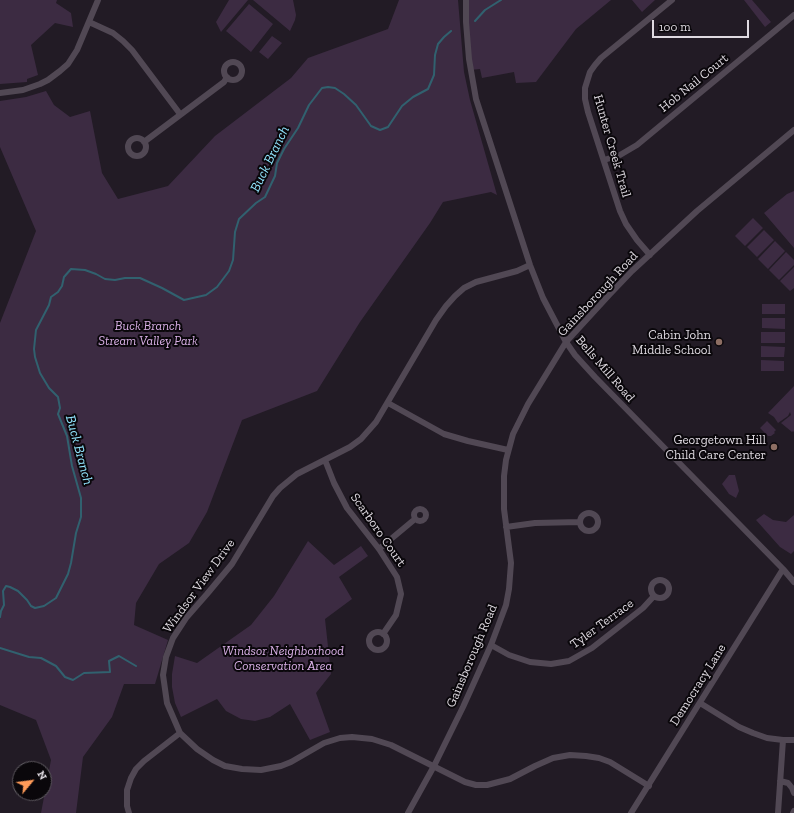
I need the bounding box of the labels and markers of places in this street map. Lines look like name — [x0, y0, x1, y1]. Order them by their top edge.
place label: Cabin John Middle School — [632, 327, 711, 358]
marker: Cabin John Middle School — [714, 337, 724, 347]
place label: Georgetown Hill Child Care Center — [666, 432, 766, 463]
marker: Georgetown Hill Child Care Center — [769, 442, 779, 452]

